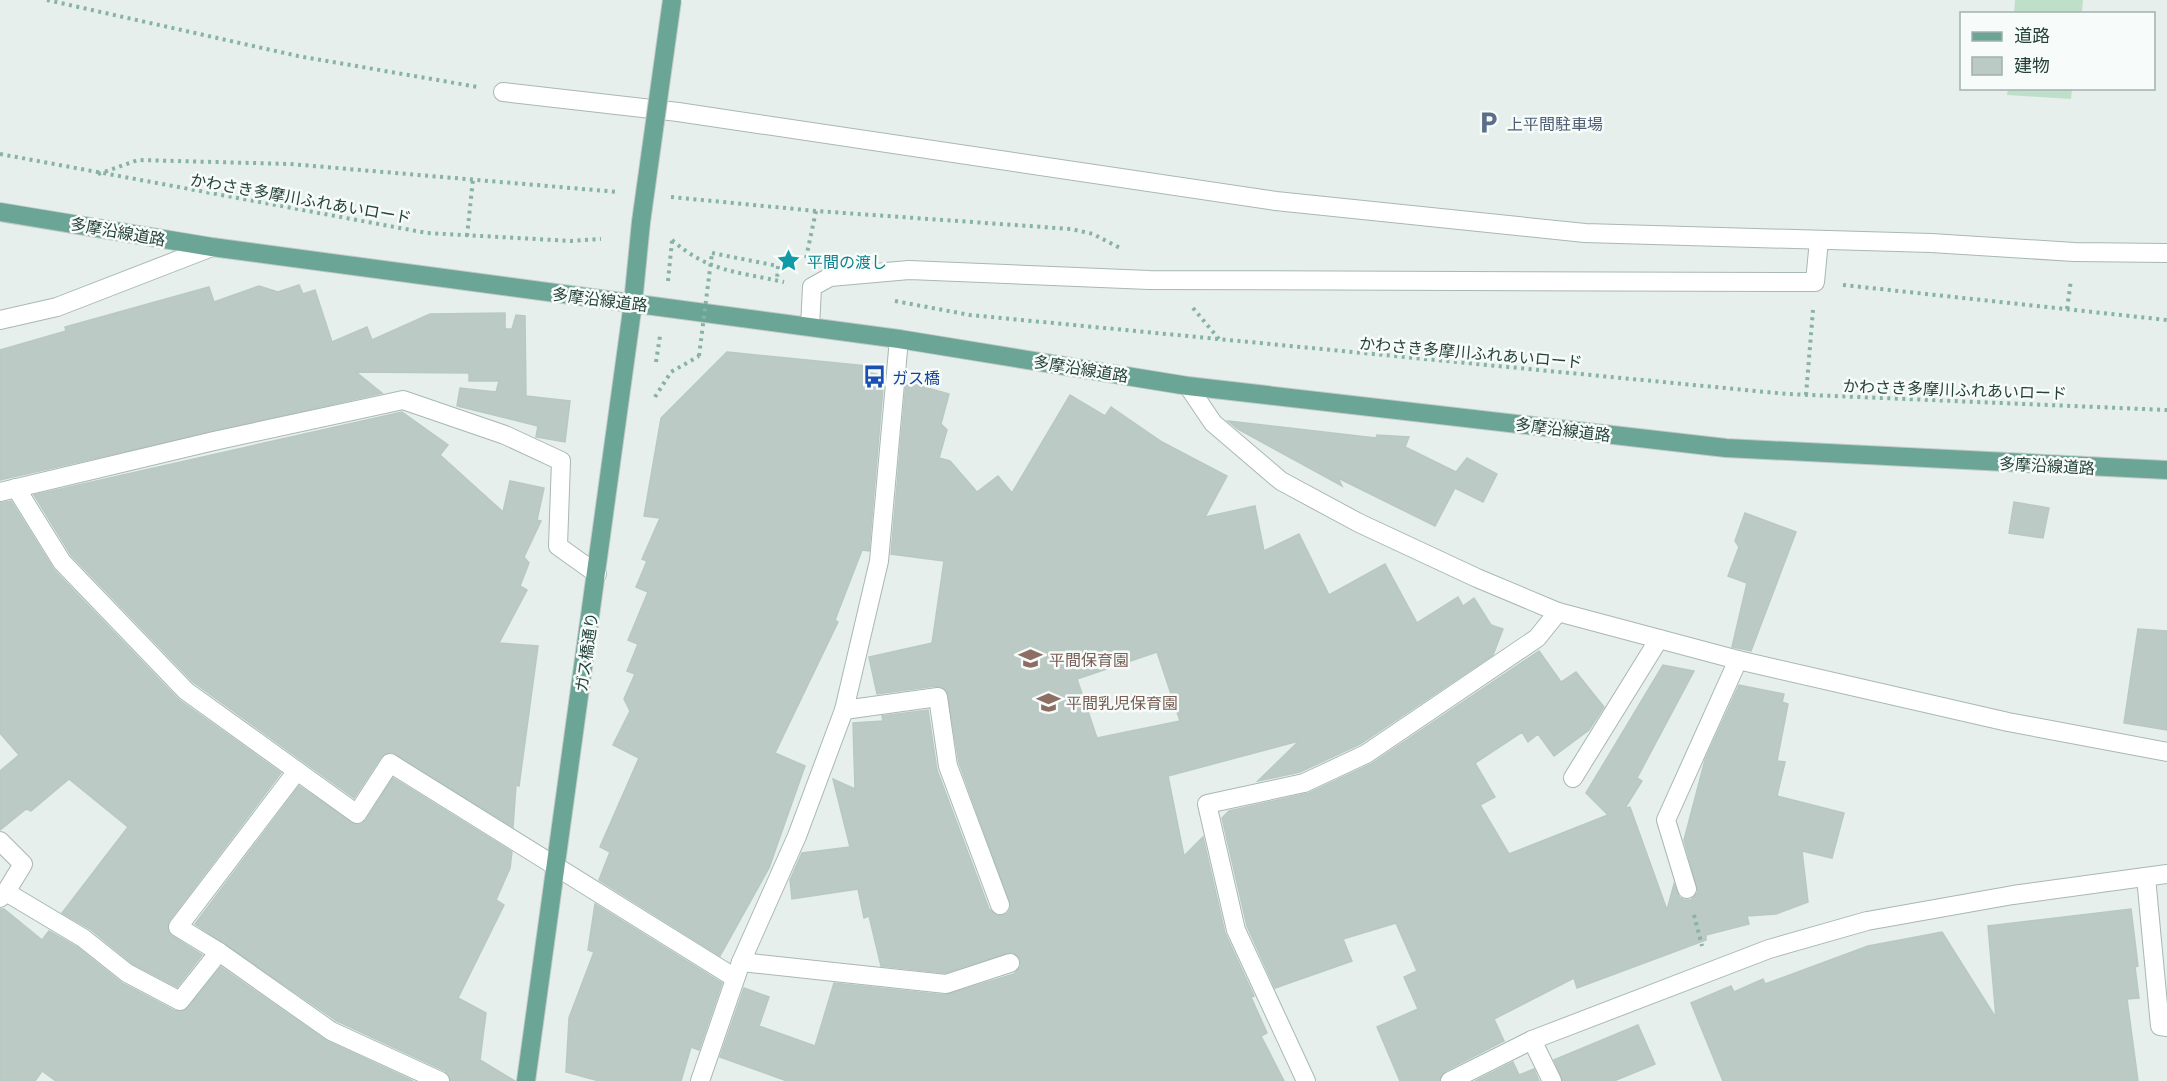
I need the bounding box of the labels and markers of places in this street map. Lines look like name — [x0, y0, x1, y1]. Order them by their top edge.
parking icon: 上平間駐車場 — [1476, 110, 1502, 136]
place label: 上平間駐車場 — [1507, 114, 1603, 133]
place icon: 平間の渡し — [776, 248, 802, 274]
place label: 平間の渡し — [807, 252, 887, 271]
bus stop icon: ガス橋 — [861, 364, 887, 390]
place label: ガス橋 — [892, 368, 940, 387]
school or university icon: 平間保育園 — [1018, 646, 1044, 672]
place label: 平間保育園 — [1049, 650, 1129, 669]
school or university icon: 平間乳児保育園 — [1035, 689, 1061, 715]
place label: 平間乳児保育園 — [1066, 693, 1178, 712]

